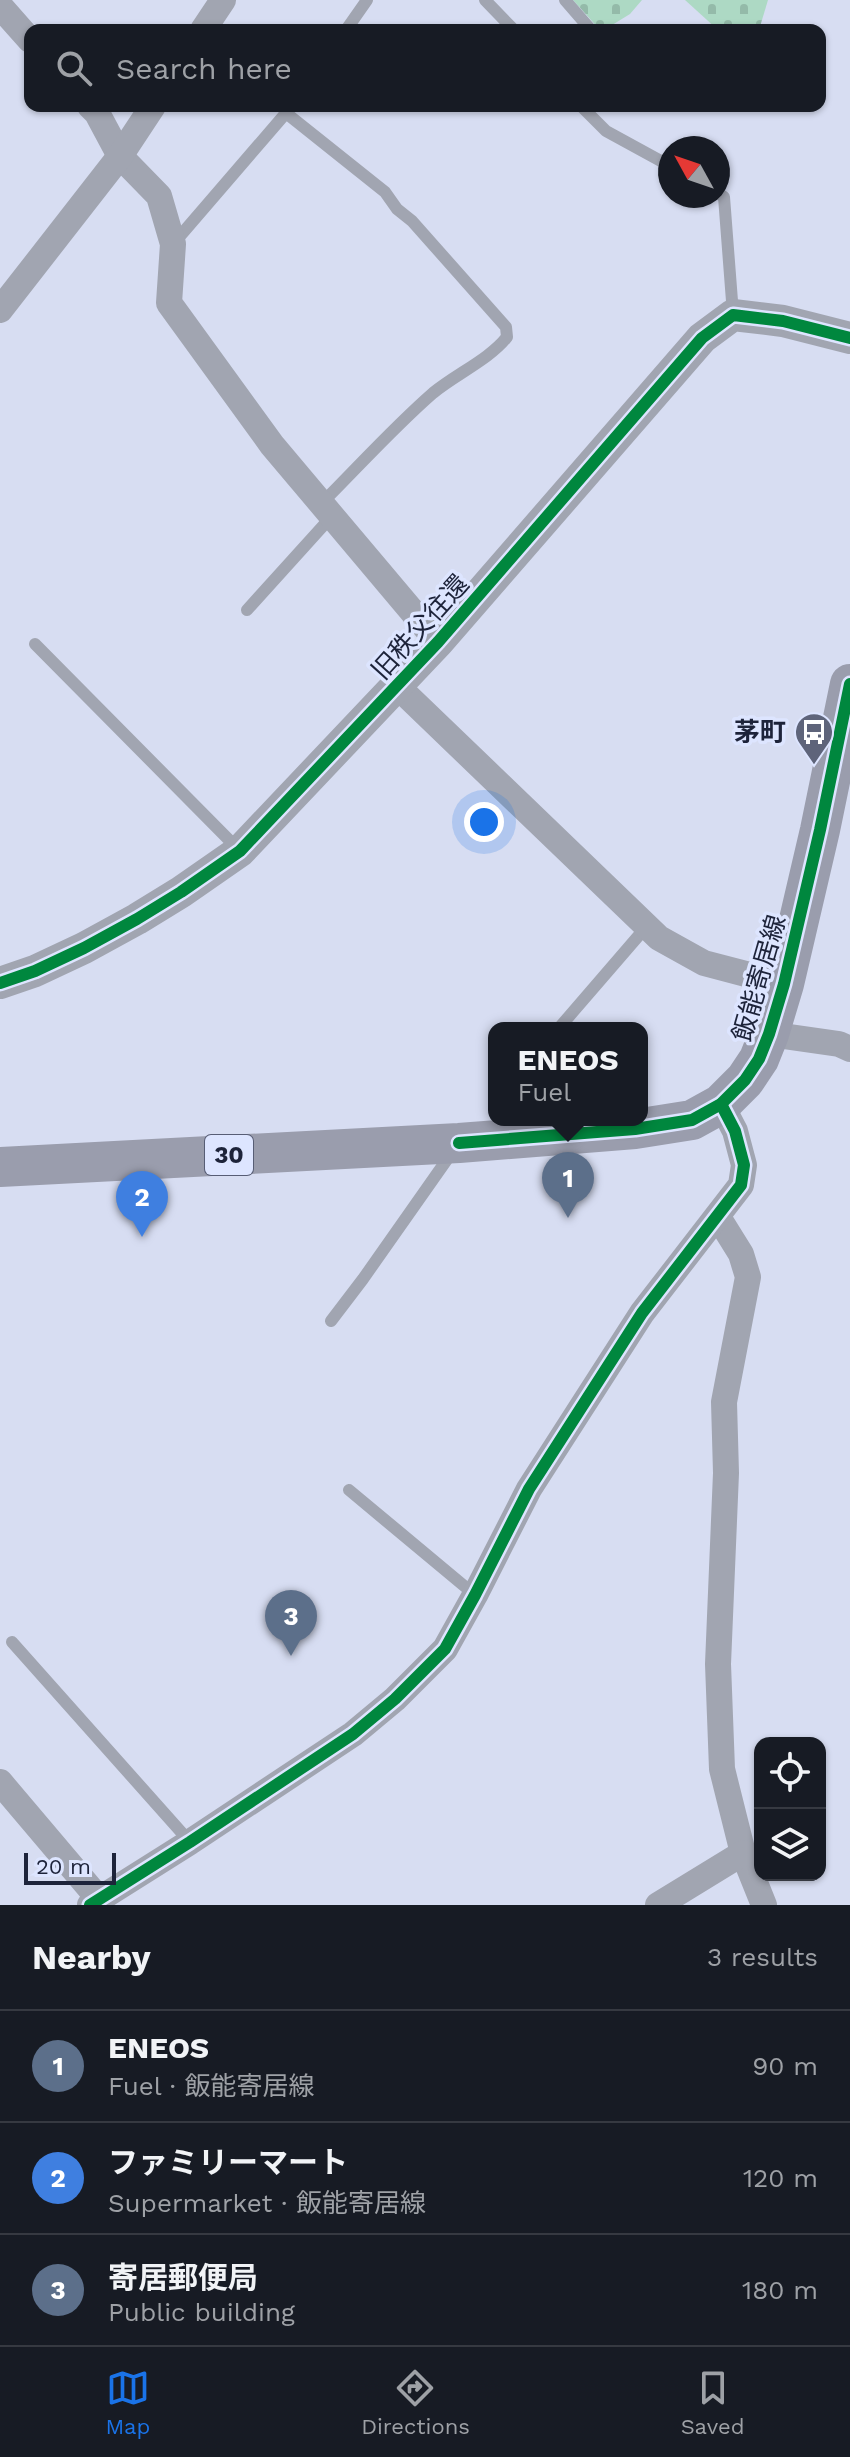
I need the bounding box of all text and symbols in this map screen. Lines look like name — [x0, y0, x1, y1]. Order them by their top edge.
search box — [24, 24, 826, 112]
icon: search — [52, 46, 96, 90]
text: Search here — [116, 51, 292, 86]
north arrow — [658, 136, 730, 208]
street label: 旧秩父往還 — [365, 569, 475, 685]
bus stop icon: 茅町 — [793, 711, 835, 766]
place label: 茅町 — [734, 717, 786, 747]
your location — [464, 802, 504, 842]
street label: 飯能寄居線 — [727, 911, 791, 1045]
popup — [488, 1022, 648, 1126]
text: ENEOS — [517, 1042, 619, 1077]
text: Fuel — [517, 1077, 571, 1107]
road number: 30 — [205, 1135, 253, 1175]
pin: 1 — [542, 1152, 594, 1218]
pin: 2 — [116, 1171, 168, 1237]
pin: 3 — [265, 1590, 317, 1656]
map controls — [754, 1737, 826, 1881]
button: locate — [754, 1737, 826, 1809]
button: layers — [754, 1809, 826, 1881]
scale bar — [24, 1849, 116, 1885]
text: 20 m — [36, 1854, 91, 1879]
text: Nearby — [32, 1937, 151, 1977]
text: 3 results — [707, 1942, 818, 1972]
text: ENEOS — [108, 2030, 209, 2065]
text: 1 — [52, 2051, 64, 2081]
text: 90 m — [752, 2051, 818, 2081]
text: Fuel · 飯能寄居線 — [108, 2071, 314, 2101]
text: ファミリーマート — [108, 2145, 348, 2180]
text: 2 — [50, 2163, 66, 2193]
text: 120 m — [743, 2163, 818, 2193]
text: Supermarket · 飯能寄居線 — [108, 2188, 426, 2218]
text: 寄居郵便局 — [108, 2260, 258, 2295]
text: 3 — [50, 2275, 66, 2305]
text: 180 m — [742, 2275, 818, 2305]
text: Public building — [108, 2297, 295, 2327]
tab: Map — [105, 2366, 150, 2439]
tab: Directions — [361, 2366, 470, 2439]
tab: Saved — [681, 2366, 745, 2439]

